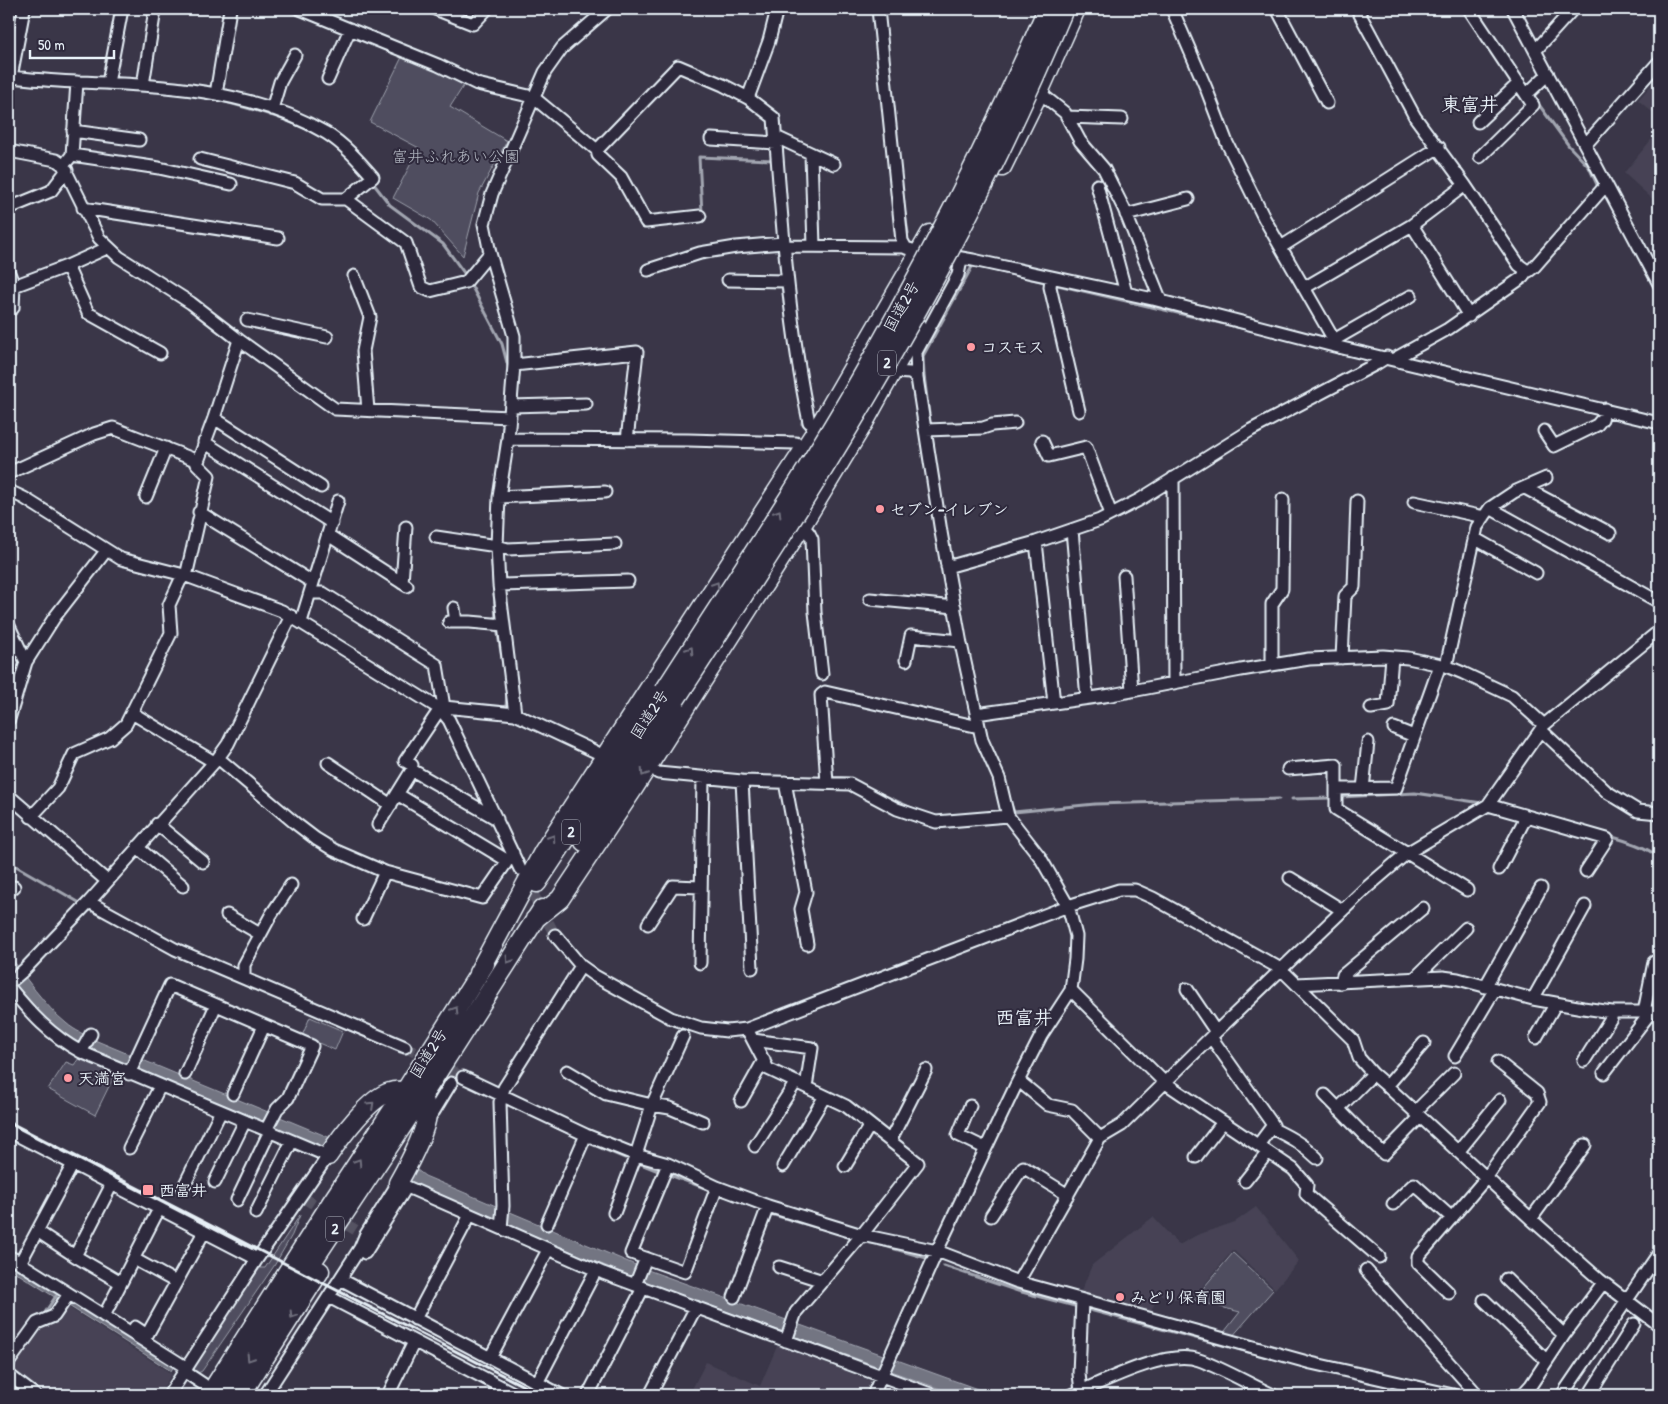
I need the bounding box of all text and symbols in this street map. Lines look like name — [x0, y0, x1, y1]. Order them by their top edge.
scale bar — [30, 28, 114, 60]
text: 50 m — [38, 34, 65, 55]
district label: 東富井 — [1441, 91, 1499, 117]
park label: 富井ふれあい公園 — [392, 145, 520, 167]
street label: 国道2号 — [878, 276, 924, 336]
place label: コスモス — [981, 336, 1044, 358]
marker: コスモス — [965, 341, 977, 353]
road number: 2 — [878, 350, 896, 376]
place label: セブン-イレブン — [890, 498, 1008, 520]
marker: セブン-イレブン — [874, 503, 886, 515]
one-way arrow — [772, 510, 782, 519]
one-way arrow — [710, 581, 720, 590]
one-way arrow — [684, 646, 694, 655]
street label: 国道2号 — [625, 685, 673, 743]
one-way arrow — [640, 767, 650, 776]
road number: 2 — [562, 820, 580, 844]
one-way arrow — [545, 835, 555, 844]
one-way arrow — [506, 955, 515, 964]
district label: 西富井 — [995, 1004, 1053, 1030]
one-way arrow — [449, 1007, 459, 1016]
street label: 国道2号 — [404, 1024, 452, 1082]
place label: 天満宮 — [78, 1067, 126, 1089]
marker: 天満宮 — [62, 1072, 74, 1084]
one-way arrow — [365, 1102, 374, 1111]
one-way arrow — [352, 1158, 361, 1168]
place label: 西富井 — [159, 1179, 207, 1201]
marker: 西富井 — [141, 1183, 155, 1197]
road number: 2 — [326, 1216, 344, 1242]
place label: みどり保育園 — [1130, 1286, 1226, 1308]
marker: みどり保育園 — [1114, 1291, 1126, 1303]
one-way arrow — [290, 1309, 299, 1318]
one-way arrow — [247, 1353, 256, 1362]

